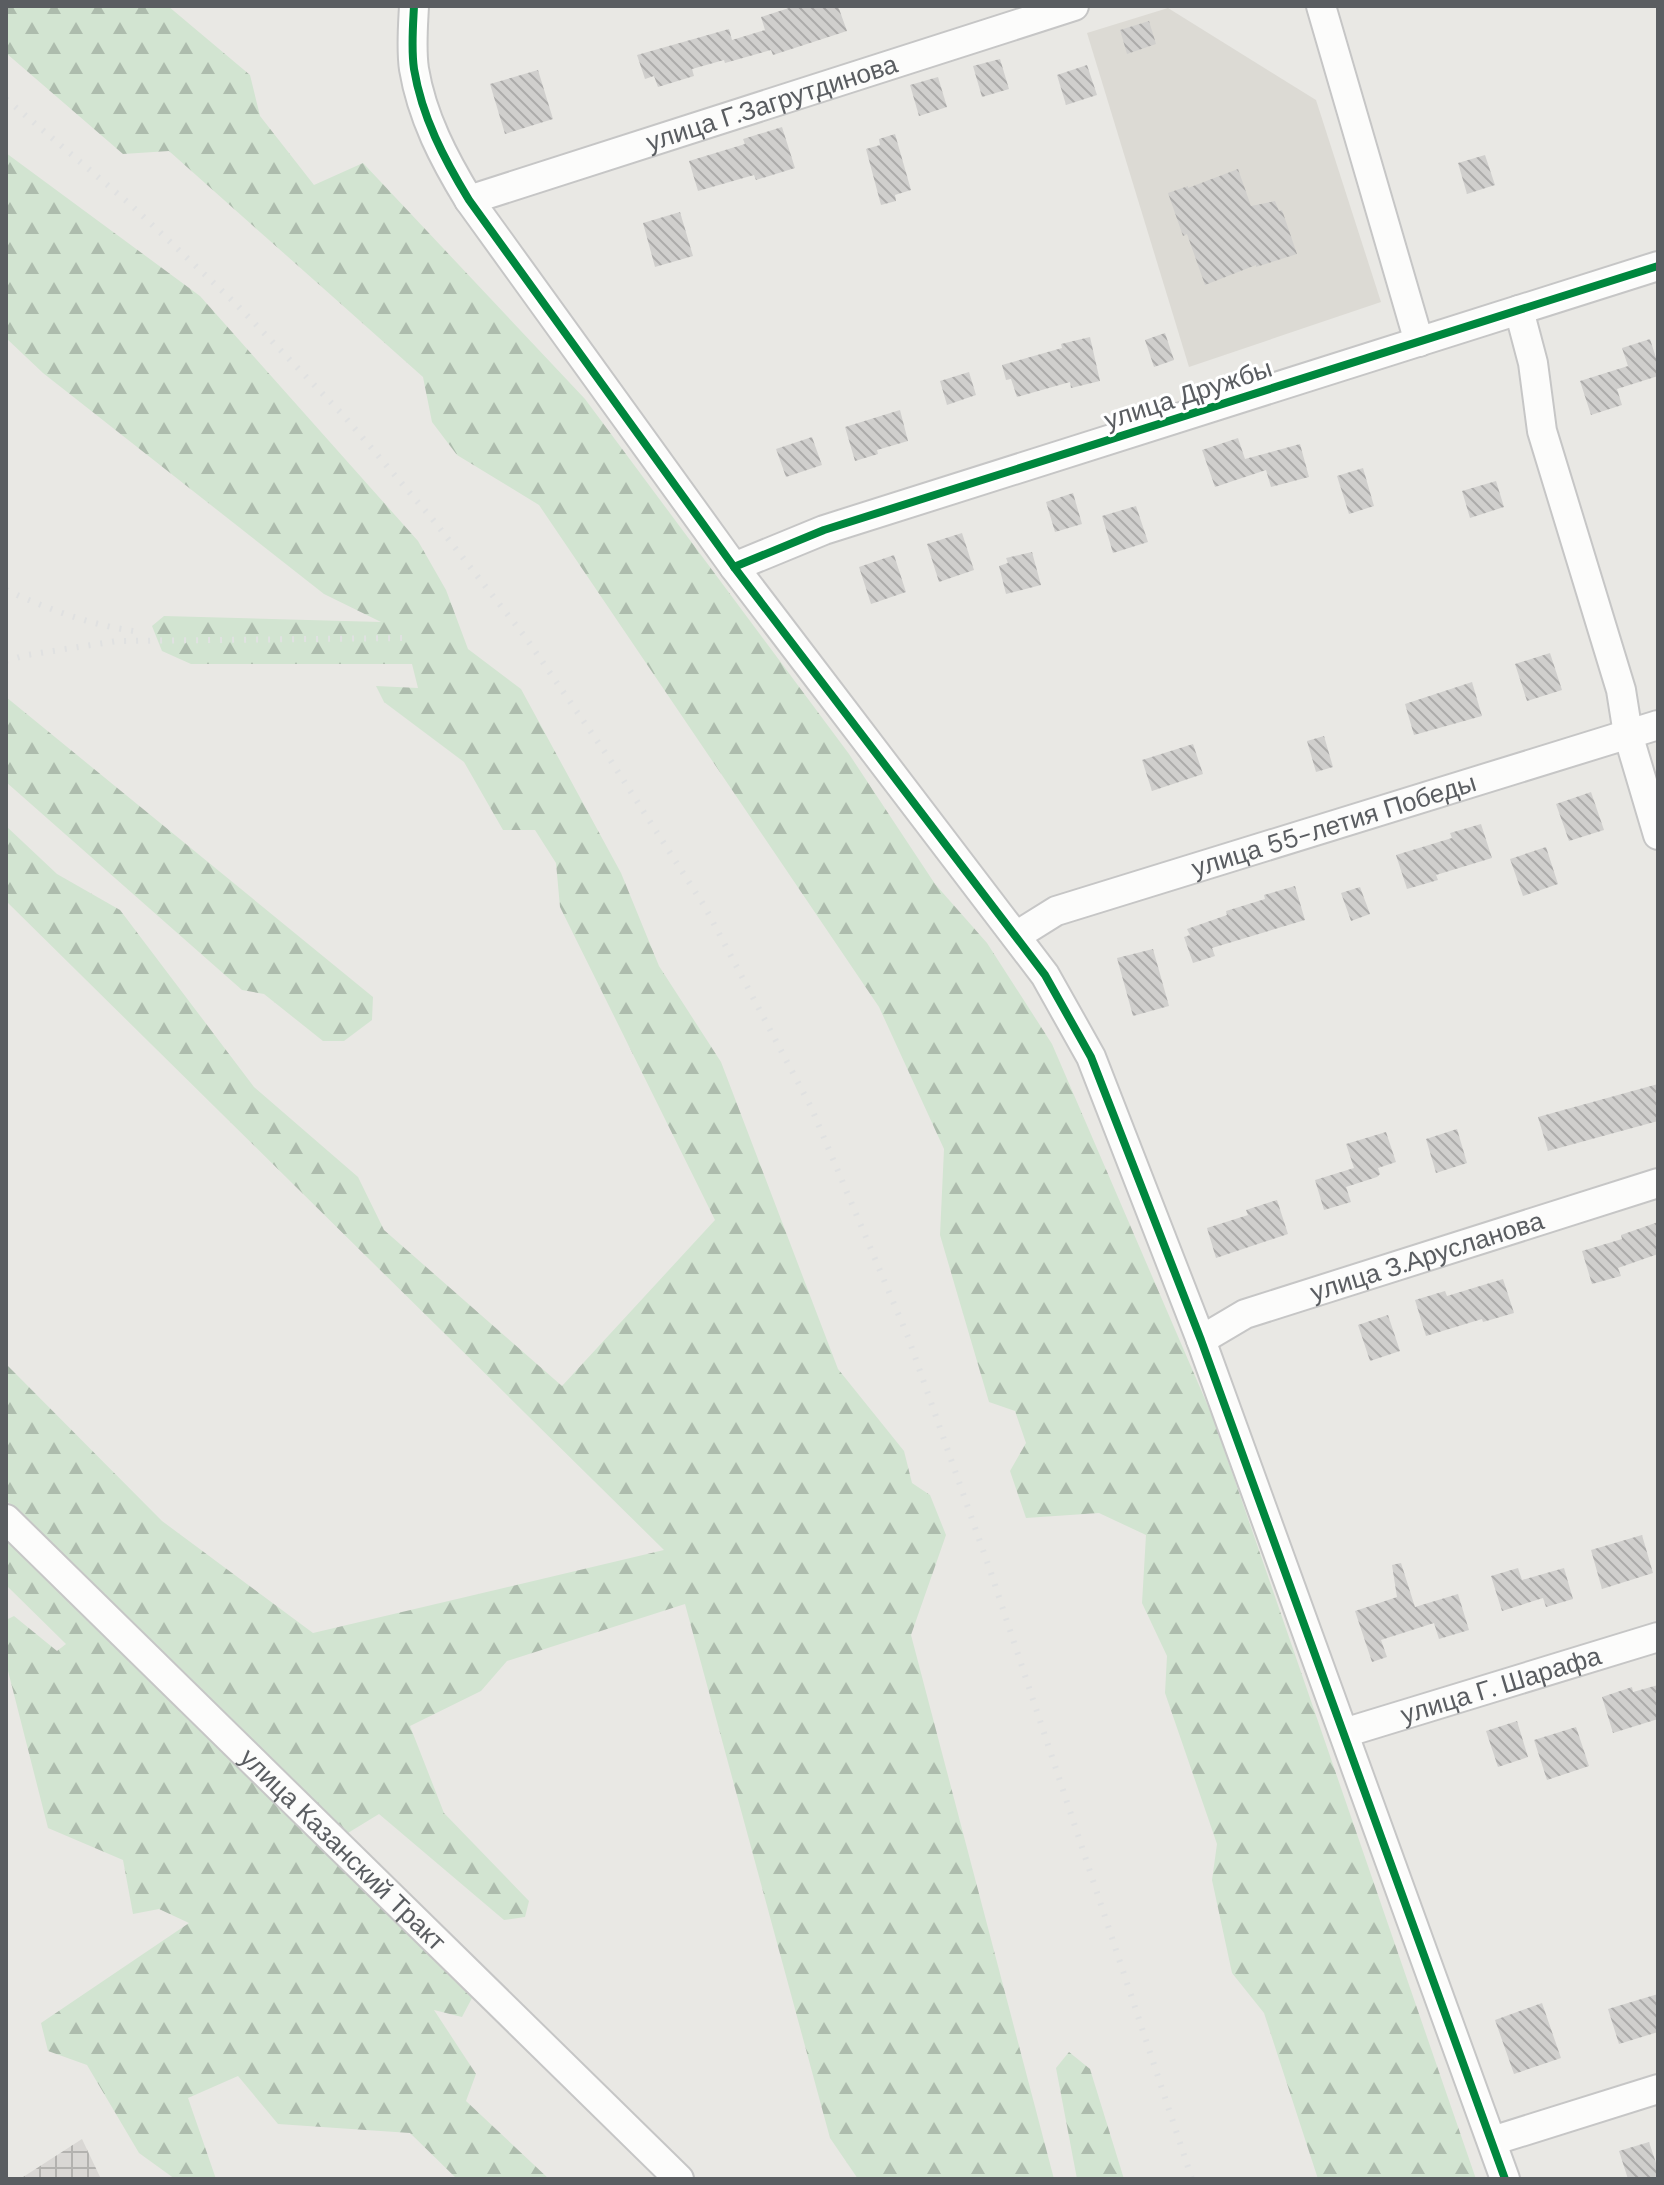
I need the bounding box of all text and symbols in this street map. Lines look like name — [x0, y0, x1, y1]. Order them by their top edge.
street label: улица Г.Загрутдинова — [642, 47, 902, 159]
street label: улица Дружбы — [1100, 351, 1276, 437]
street label: улица 55-летия Победы — [1187, 765, 1480, 885]
street label: улица З.Арусланова — [1306, 1203, 1548, 1309]
street label: улица Г. Шарафа — [1397, 1638, 1606, 1732]
street label: улица Казанский Тракт — [233, 1741, 453, 1958]

